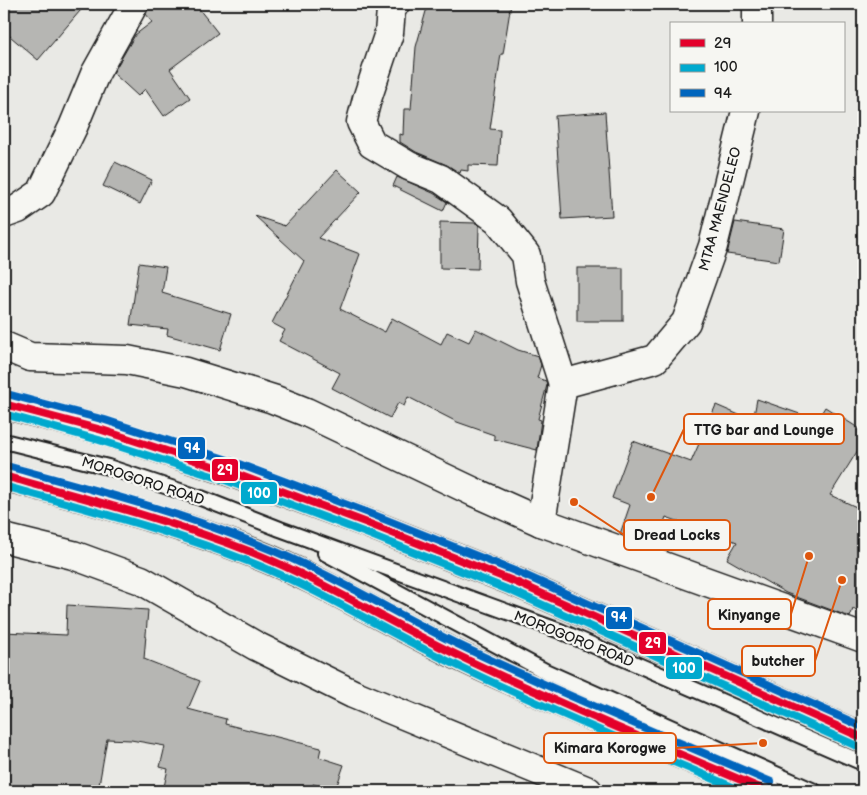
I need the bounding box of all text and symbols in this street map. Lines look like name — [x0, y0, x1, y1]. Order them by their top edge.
legend — [670, 22, 844, 112]
text: 29 — [714, 34, 732, 53]
text: 100 — [714, 58, 738, 77]
text: 94 — [714, 84, 732, 103]
street label: MTAA MAENDELEO — [695, 145, 745, 273]
callout: TTG bar and Lounge — [684, 414, 844, 444]
text: TTG bar and Lounge — [694, 421, 834, 440]
line badge: 94 — [177, 436, 206, 460]
text: 94 — [184, 440, 201, 457]
street label: MOROGORO ROAD — [80, 453, 206, 509]
line badge: 29 — [211, 458, 239, 482]
text: 29 — [217, 462, 233, 479]
line badge: 100 — [240, 481, 278, 505]
text: 100 — [247, 485, 271, 502]
callout: Dread Locks — [624, 520, 730, 550]
text: Dread Locks — [634, 526, 720, 545]
callout: Kinyange — [708, 599, 791, 629]
line badge: 94 — [605, 606, 633, 630]
text: Kinyange — [718, 606, 781, 625]
street label: MOROGORO ROAD — [512, 607, 636, 671]
text: 94 — [611, 609, 628, 626]
line badge: 29 — [638, 631, 667, 655]
text: 29 — [645, 635, 661, 652]
callout: butcher — [742, 646, 815, 676]
text: butcher — [751, 652, 806, 671]
line badge: 100 — [665, 656, 703, 680]
text: 100 — [672, 660, 696, 677]
callout: Kimara Korogwe — [544, 733, 676, 763]
text: Kimara Korogwe — [554, 739, 667, 758]

